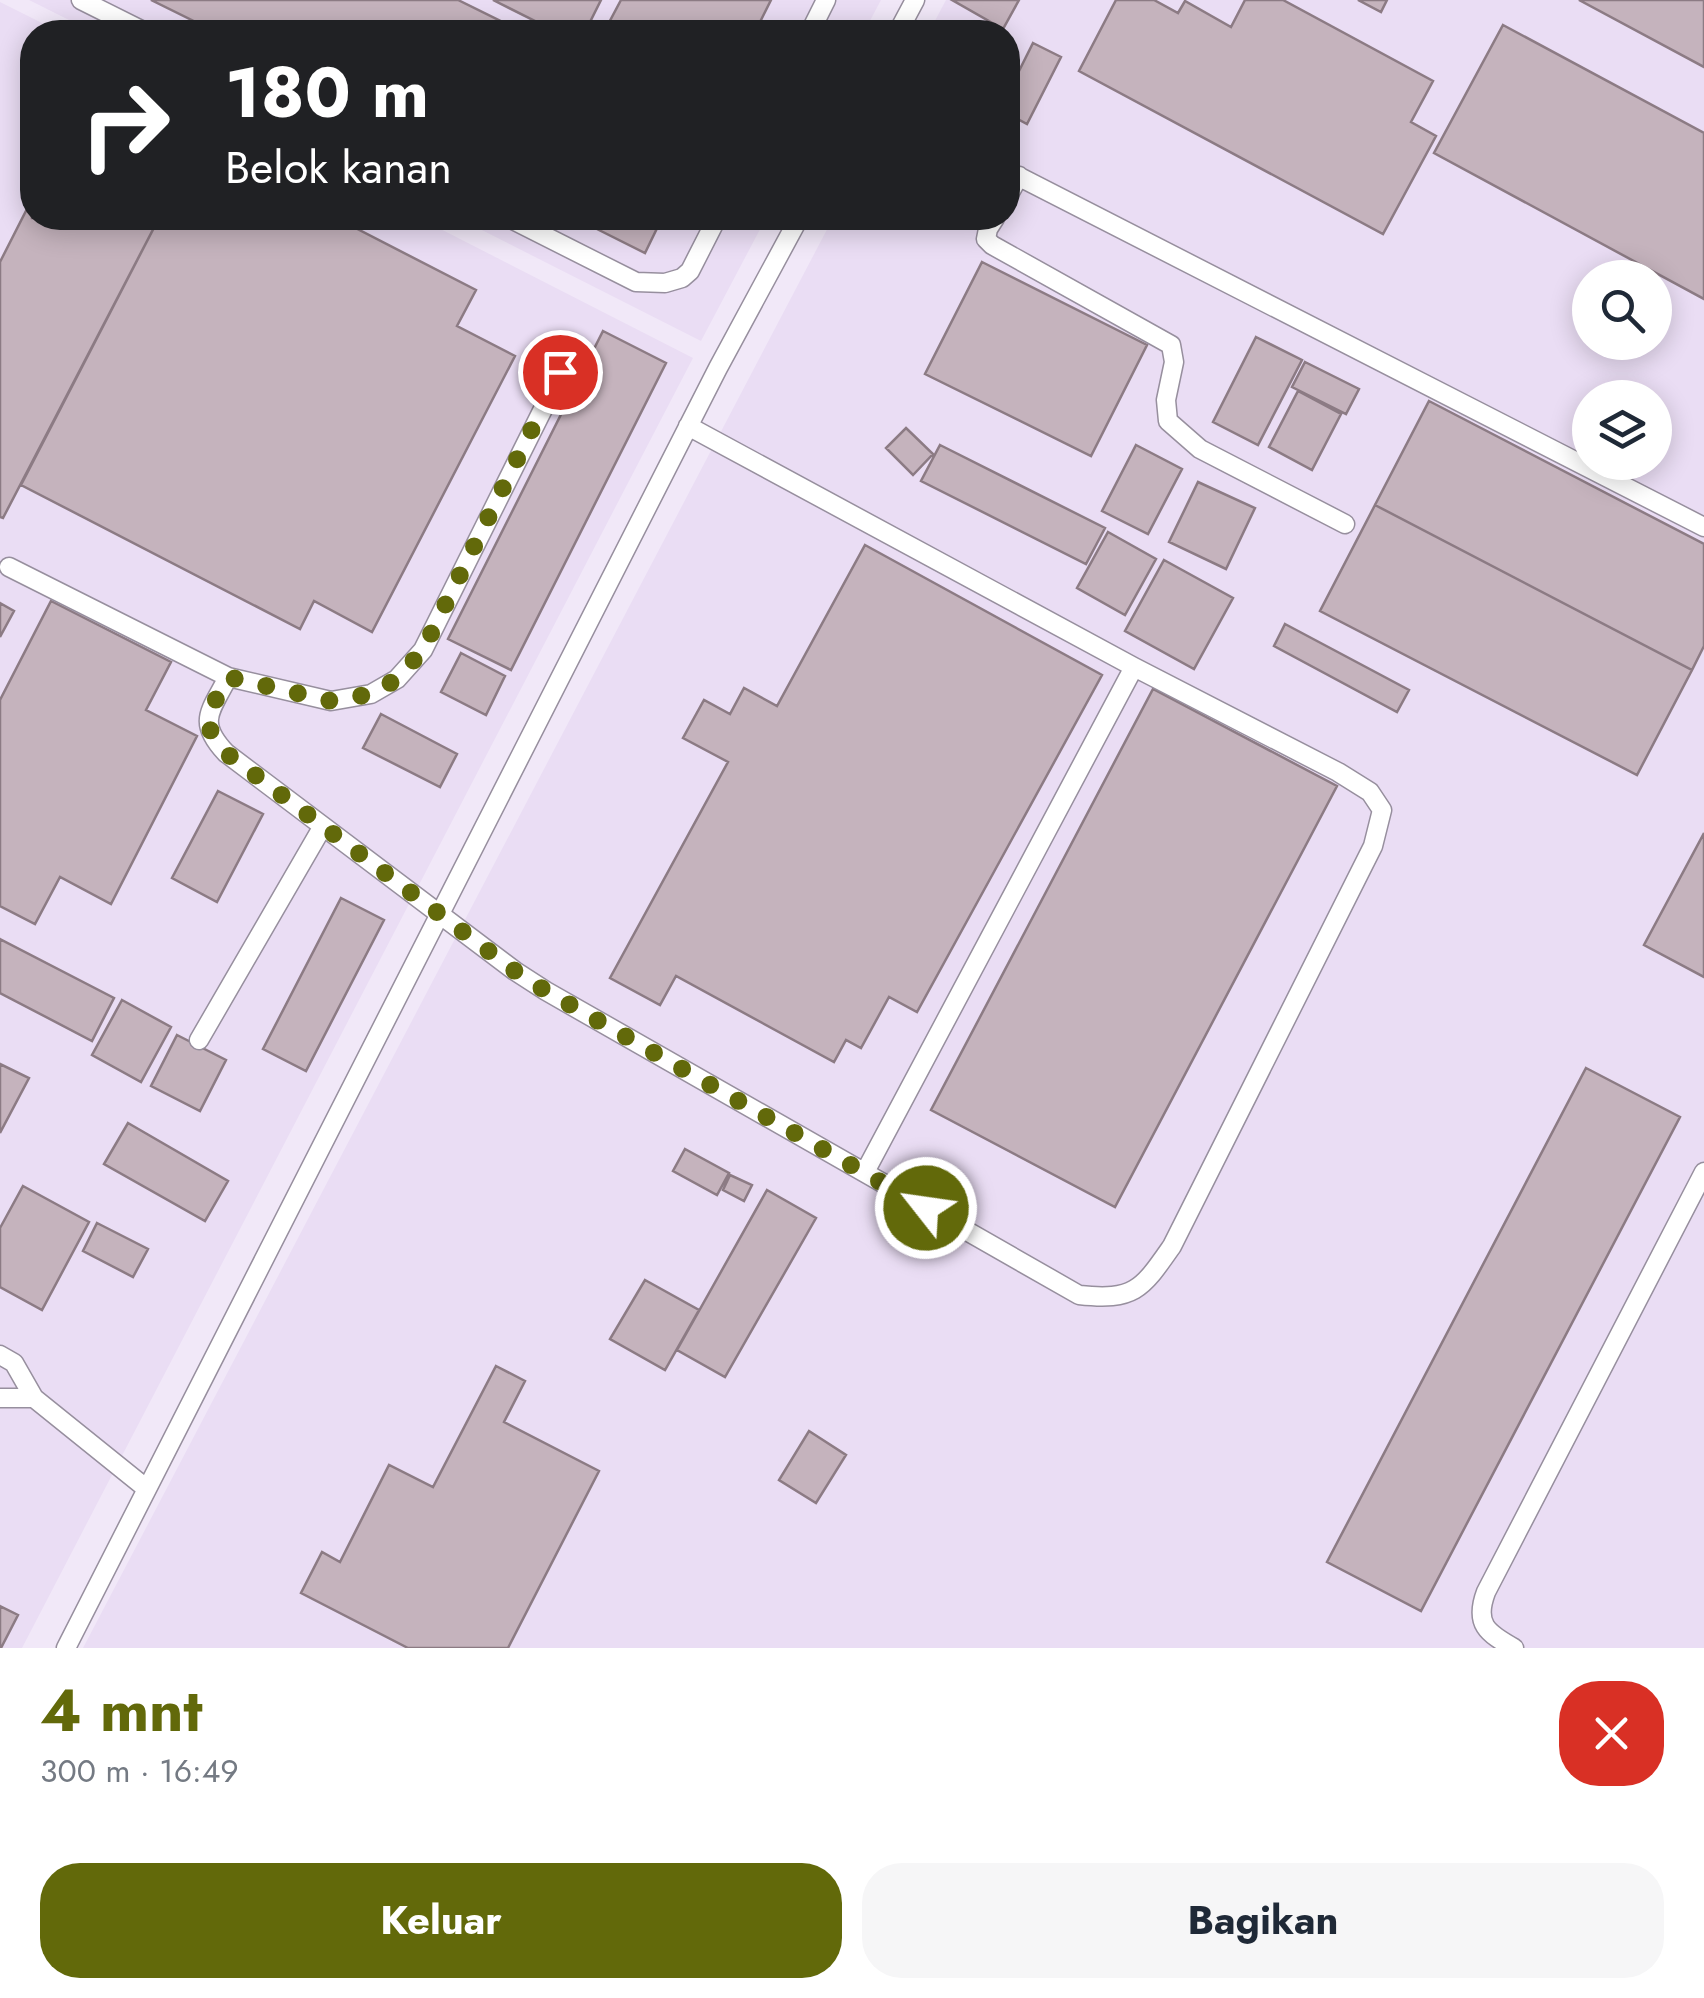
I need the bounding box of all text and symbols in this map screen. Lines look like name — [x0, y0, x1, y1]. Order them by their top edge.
text: 180 m — [225, 42, 429, 143]
icon: right — [60, 60, 190, 190]
text: Belok kanan — [225, 135, 452, 200]
map controls — [1572, 260, 1672, 480]
button: search — [1572, 260, 1672, 360]
pin — [518, 330, 603, 415]
icon: arrive — [533, 345, 588, 400]
button: layers — [1572, 380, 1672, 480]
position arrow — [874, 1156, 978, 1260]
text: 4 mnt — [40, 1667, 203, 1754]
button: close — [1559, 1681, 1664, 1786]
text: 300 m · 16:49 — [40, 1748, 239, 1794]
button: Keluar — [40, 1863, 842, 1978]
button: Bagikan — [862, 1863, 1664, 1978]

